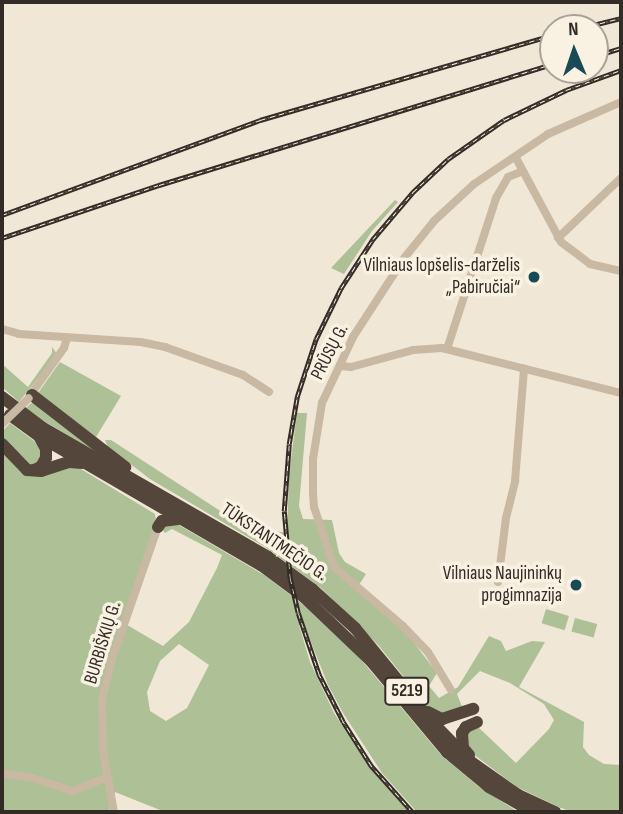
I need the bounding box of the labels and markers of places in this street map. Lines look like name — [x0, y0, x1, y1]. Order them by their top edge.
place label: Vilniaus lopšelis-darželis „Pabiručiai“ — [363, 255, 520, 299]
marker: Vilniaus lopšelis-darželis „Pabiručiai“ — [526, 269, 542, 285]
place label: Vilniaus Naujininkų progimnazija — [443, 563, 562, 607]
marker: Vilniaus Naujininkų progimnazija — [568, 577, 584, 593]

